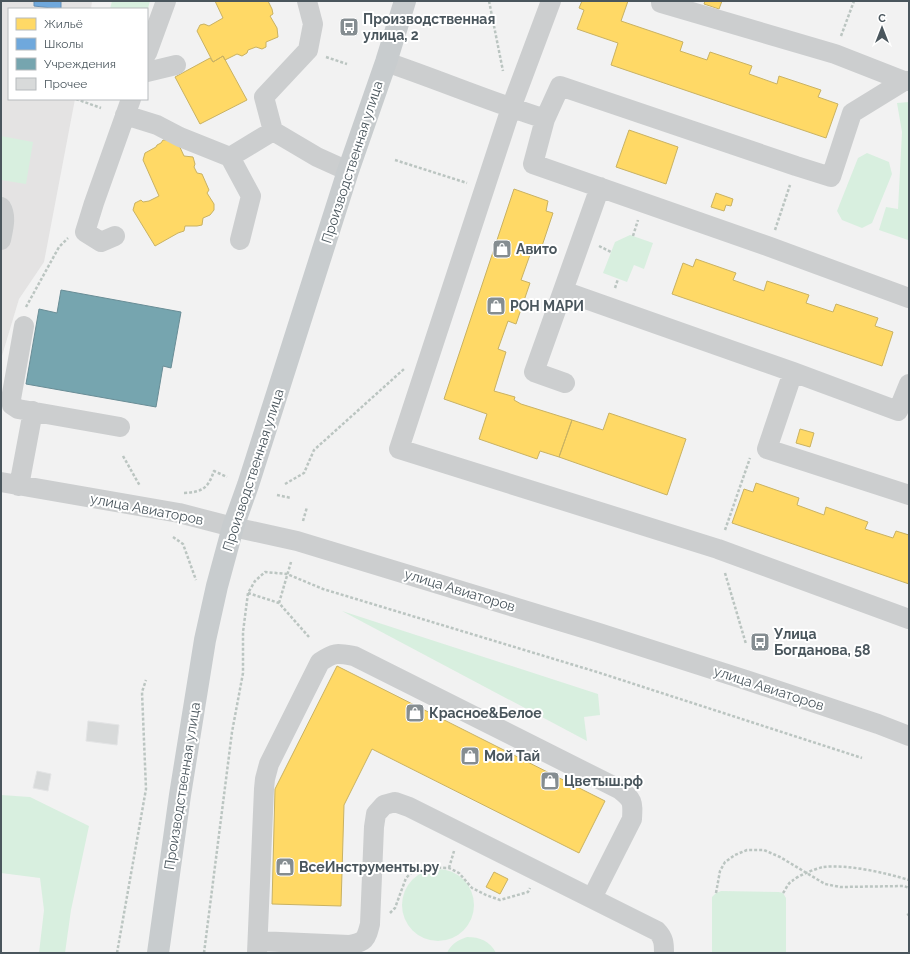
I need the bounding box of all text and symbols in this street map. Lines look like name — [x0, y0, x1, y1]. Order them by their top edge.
legend — [8, 8, 148, 100]
north arrow — [862, 8, 902, 48]
place label: Производственная улица, 2 — [363, 11, 495, 43]
text: С — [878, 12, 886, 25]
bus stop icon: Производственная улица, 2 — [338, 16, 360, 38]
text: Жильё — [44, 17, 83, 31]
text: Школы — [44, 37, 83, 51]
text: Учреждения — [44, 57, 116, 71]
text: Прочее — [44, 77, 87, 91]
street label: Производственная улица — [318, 79, 386, 245]
shop icon: Авито — [491, 238, 513, 260]
place label: Авито — [516, 241, 558, 257]
shop icon: РОН МАРИ — [485, 295, 507, 317]
place label: РОН МАРИ — [510, 298, 584, 314]
street label: Производственная улица — [219, 387, 287, 553]
street label: улица Авиаторов — [89, 490, 205, 528]
street label: улица Авиаторов — [403, 566, 517, 614]
place label: Улица Богданова, 58 — [773, 626, 870, 658]
bus stop icon: Улица Богданова, 58 — [749, 631, 771, 653]
street label: улица Авиаторов — [712, 663, 826, 713]
street label: Производственная улица — [161, 701, 203, 871]
shop icon: Красное&Белое — [404, 702, 426, 724]
place label: Красное&Белое — [429, 705, 542, 721]
shop icon: Мой Тай — [459, 745, 481, 767]
place label: Мой Тай — [484, 748, 540, 764]
shop icon: Цветыш.рф — [539, 770, 561, 792]
place label: Цветыш.рф — [564, 773, 644, 789]
shop icon: ВсеИнструменты.ру — [274, 856, 296, 878]
place label: ВсеИнструменты.ру — [299, 859, 439, 875]

